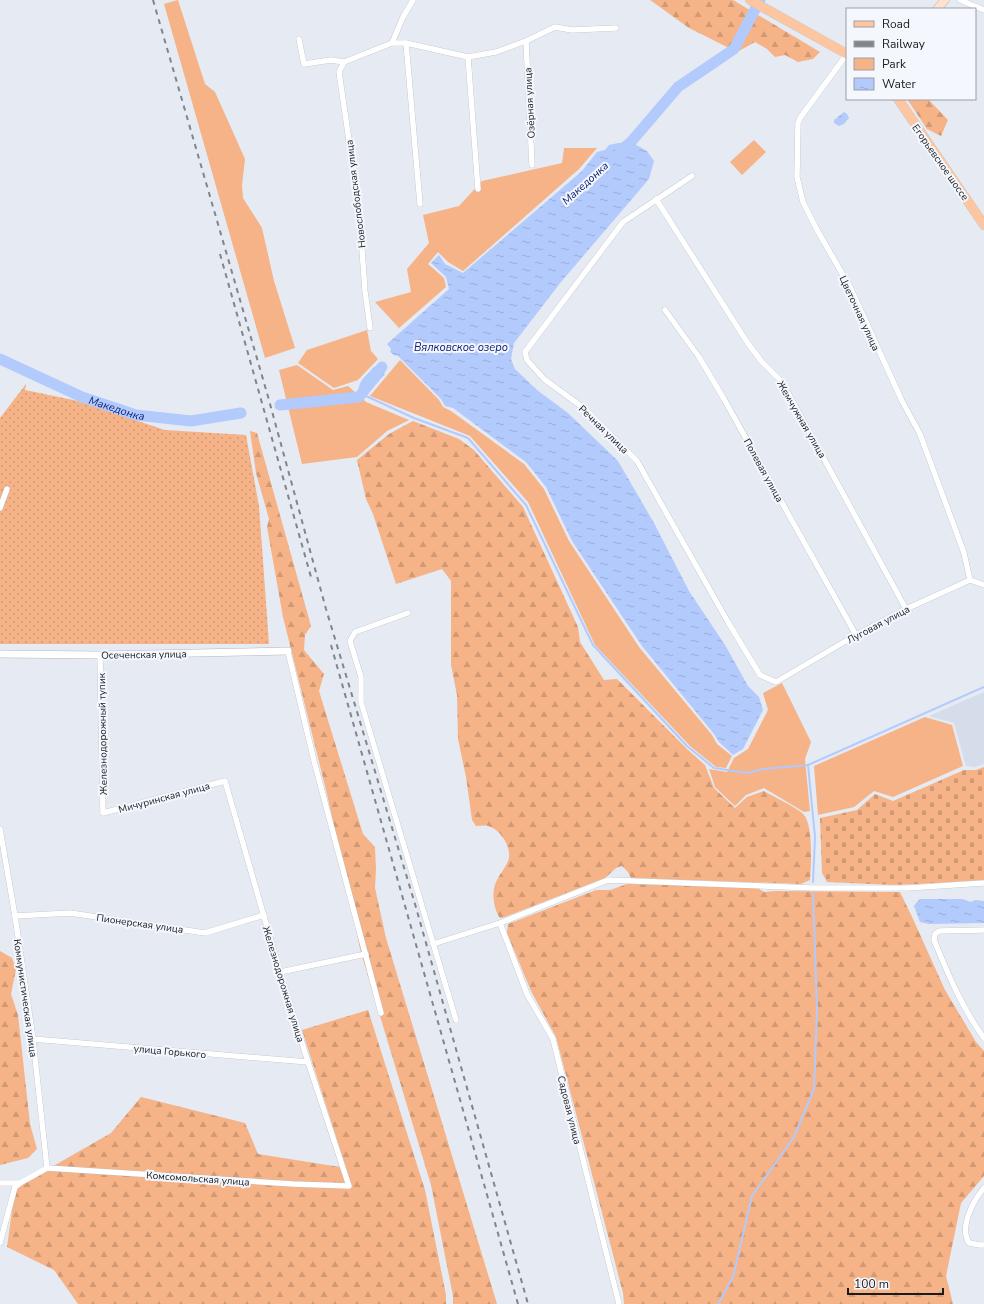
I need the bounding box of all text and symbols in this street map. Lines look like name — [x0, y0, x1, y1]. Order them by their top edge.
legend — [846, 8, 976, 100]
text: Road — [882, 16, 910, 32]
text: Railway — [882, 36, 926, 52]
text: Park — [882, 56, 907, 72]
street label: Озёрная улица — [521, 67, 539, 139]
text: Water — [882, 76, 916, 92]
street label: Егорьевское шоссе — [909, 122, 972, 204]
street label: Новослободская улица — [342, 139, 370, 249]
water label: Македонка — [559, 158, 612, 208]
street label: Цветочная улица — [836, 274, 883, 353]
water label: Вялковское озеро — [414, 340, 508, 355]
street label: Жемчужная улица — [773, 378, 829, 461]
water label: Македонка — [87, 393, 146, 424]
street label: Речная улица — [575, 402, 631, 457]
street label: Полевая улица — [740, 436, 786, 505]
street label: Луговая улица — [845, 602, 912, 647]
street label: Осеченская улица — [101, 647, 187, 663]
street label: Железнодорожный тупик — [95, 672, 111, 795]
street label: Мичуринская улица — [117, 779, 211, 817]
street label: Пионерская улица — [96, 911, 184, 937]
street label: Железнодорожная улица — [259, 924, 307, 1044]
street label: Коммунистическая улица — [10, 938, 40, 1058]
street label: улица Горького — [133, 1042, 207, 1062]
street label: Садовая улица — [554, 1074, 584, 1146]
street label: Комсомольская улица — [146, 1168, 250, 1190]
scale bar — [848, 1270, 943, 1296]
text: 100 m — [854, 1276, 889, 1292]

